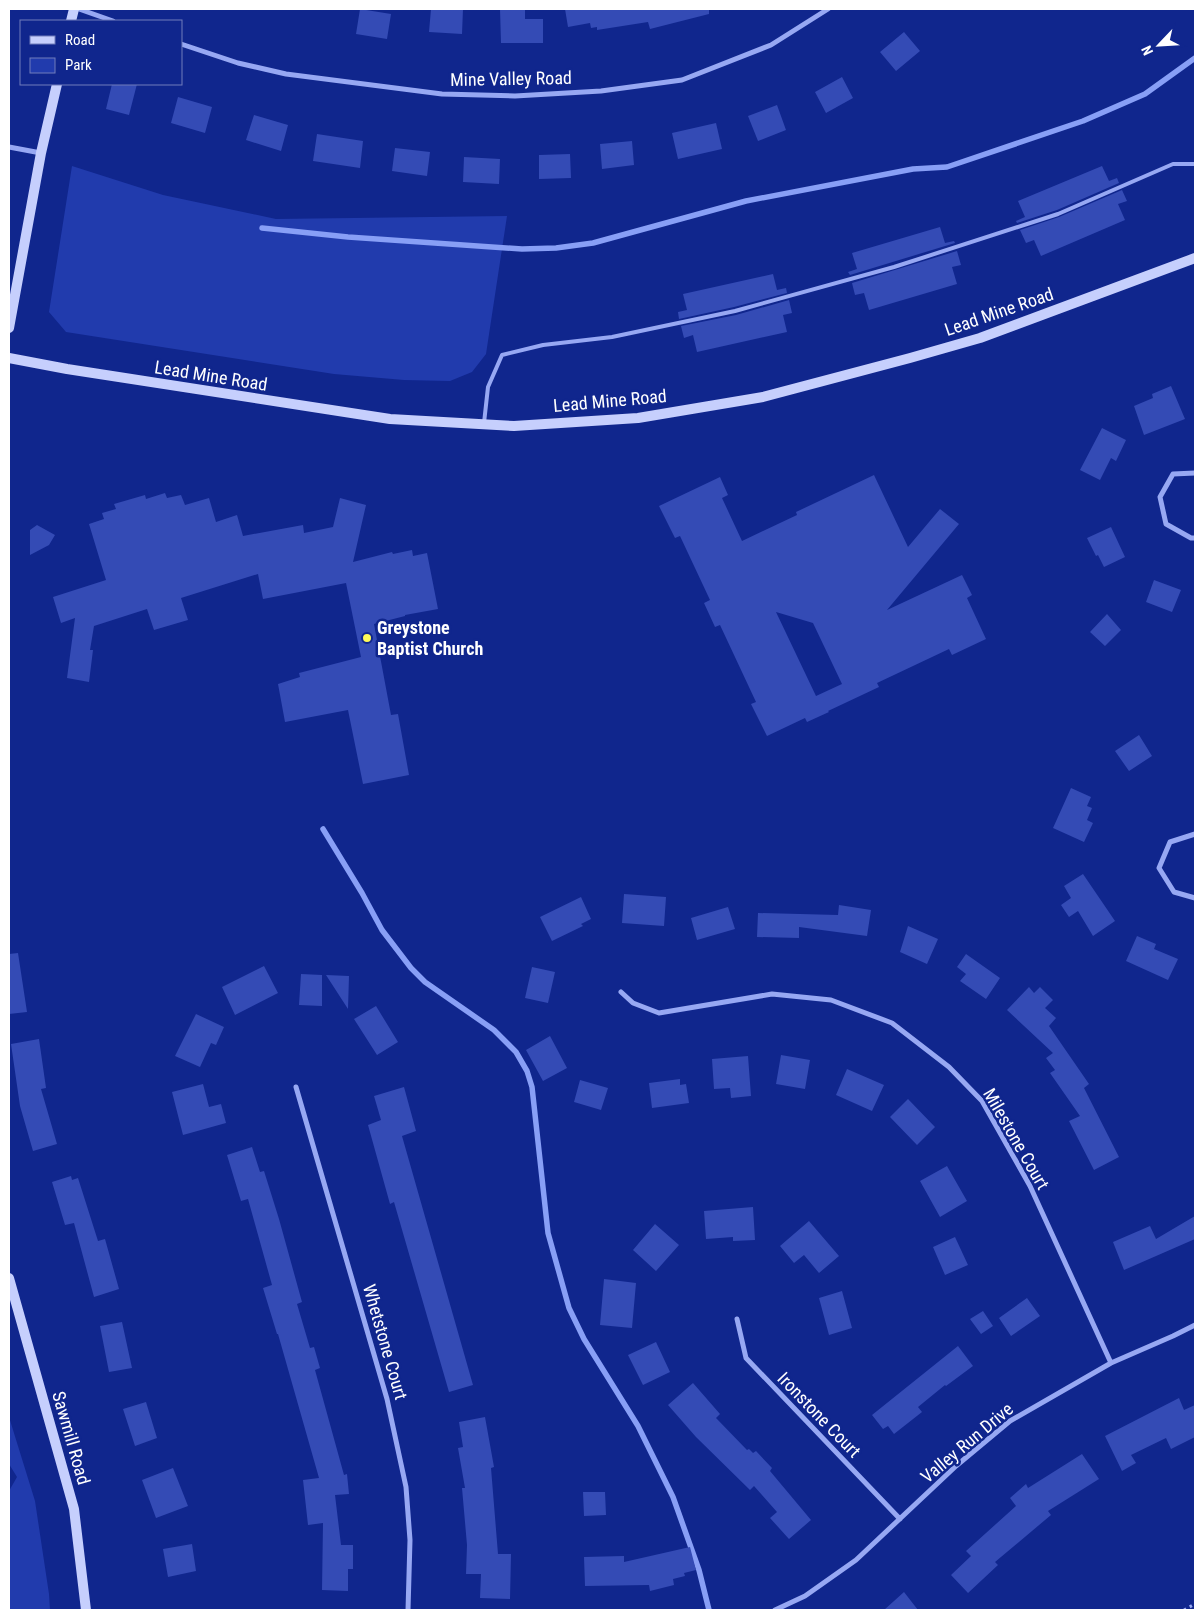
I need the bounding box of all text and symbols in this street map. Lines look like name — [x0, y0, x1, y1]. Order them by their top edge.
legend — [20, 20, 182, 85]
north arrow — [1134, 20, 1184, 70]
text: Road — [65, 31, 95, 49]
text: N — [1138, 43, 1156, 58]
text: Park — [65, 56, 92, 74]
street label: Mine Valley Road — [450, 67, 572, 90]
street label: Lead Mine Road — [942, 283, 1056, 340]
street label: Lead Mine Road — [153, 356, 269, 395]
street label: Lead Mine Road — [552, 385, 668, 416]
place label: Greystone Baptist Church — [377, 617, 483, 659]
marker: Greystone Baptist Church — [361, 632, 373, 644]
street label: Milestone Court — [979, 1084, 1054, 1193]
street label: Whetstone Court — [359, 1282, 412, 1402]
street label: Ironstone Court — [773, 1368, 865, 1462]
street label: Sawmill Road — [48, 1389, 95, 1487]
street label: Valley Run Drive — [916, 1398, 1017, 1487]

